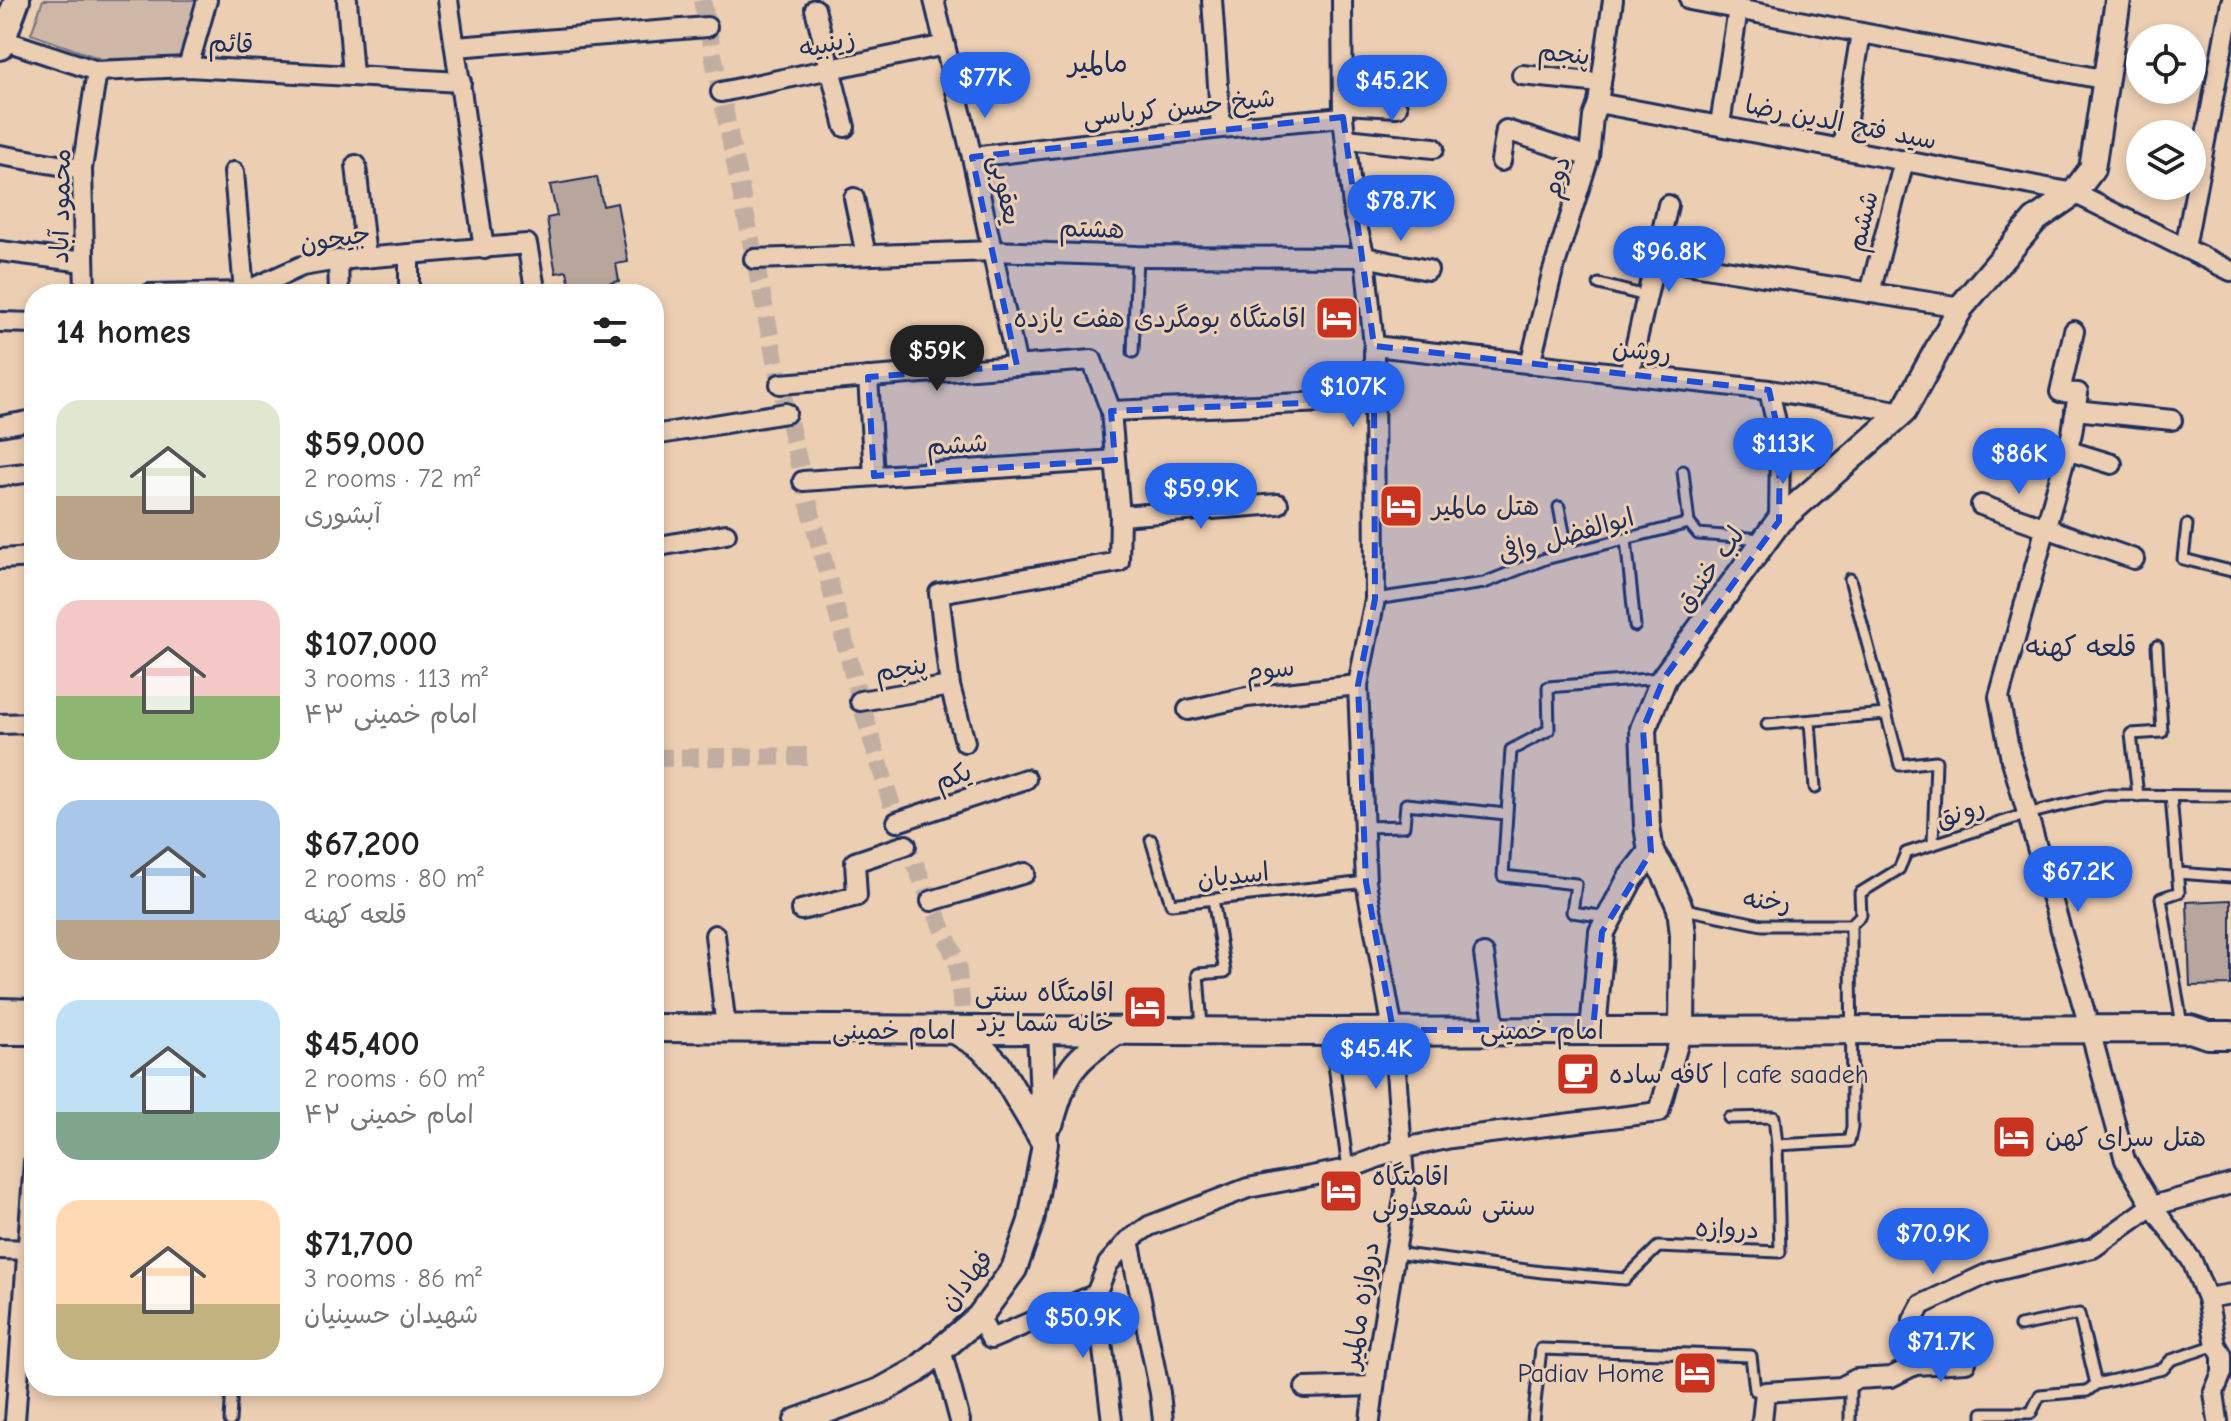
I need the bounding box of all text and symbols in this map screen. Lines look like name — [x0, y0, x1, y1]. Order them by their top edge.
street label: زینبیه — [796, 23, 858, 65]
map controls — [2126, 24, 2206, 200]
button: locate — [2126, 24, 2206, 104]
street label: قائم — [207, 28, 254, 64]
street label: پنجم — [1536, 36, 1591, 76]
district label: مالمیر — [1066, 47, 1128, 79]
pin: $77K — [938, 52, 1032, 120]
pin: $45.2K — [1327, 55, 1457, 123]
text: $77K — [958, 63, 1012, 93]
text: $45.2K — [1355, 66, 1429, 96]
street label: شیخ حسن کرباسی — [1081, 83, 1277, 135]
street label: سید فتح الدین رضا — [1742, 90, 1939, 158]
button: layers — [2126, 120, 2206, 200]
street label: محمود آباد — [45, 148, 77, 264]
street label: یعقوبی — [982, 152, 1027, 228]
street label: دوم — [1537, 153, 1581, 203]
pin: $78.7K — [1336, 175, 1466, 243]
text: $78.7K — [1366, 186, 1436, 216]
street label: ششم — [1841, 188, 1889, 256]
street label: هشتم — [1058, 213, 1125, 249]
street label: جیحون — [298, 219, 373, 259]
pin: $96.8K — [1604, 226, 1734, 294]
text: $96.8K — [1631, 237, 1707, 267]
hotel icon: اقامتگاه بومگردی هفت یازده — [1313, 294, 1361, 342]
place label: اقامتگاه بومگردی هفت یازده — [1014, 303, 1306, 334]
icon: filters — [588, 310, 632, 354]
text: 14 homes — [56, 312, 191, 352]
pin: $59K — [890, 325, 984, 393]
street label: روشن — [1611, 333, 1673, 369]
text: $59K — [908, 336, 966, 366]
pin: $107K — [1297, 361, 1409, 429]
text: $107K — [1319, 372, 1387, 402]
pin: $113K — [1727, 418, 1839, 486]
text: $59,000 — [304, 424, 425, 464]
street label: ششم — [925, 428, 989, 466]
pin: $86K — [1972, 428, 2066, 496]
text: $113K — [1751, 429, 1815, 459]
icon: home — [120, 432, 216, 528]
text: $86K — [1990, 439, 2048, 469]
pin: $59.9K — [1136, 463, 1266, 531]
text: 2 rooms · 72 m² — [304, 464, 481, 494]
text: $59.9K — [1163, 474, 1239, 504]
hotel icon: هتل مالمير — [1377, 482, 1425, 530]
place label: هتل مالمير — [1430, 492, 1539, 522]
text: آبشوری — [304, 500, 381, 530]
street label: ابوالفضل وافی — [1494, 500, 1638, 570]
street label: لب خندق — [1669, 521, 1751, 618]
text: $107,000 — [304, 624, 437, 664]
district label: قلعه کهنه — [2025, 631, 2137, 663]
icon: home — [120, 632, 216, 728]
street label: پنجم — [873, 650, 930, 692]
street label: سوم — [1244, 652, 1297, 692]
text: 3 rooms · 113 m² — [304, 664, 488, 694]
text: امام خمینی ۴۳ — [304, 700, 478, 730]
street label: یکم — [931, 757, 977, 801]
street label: رونق — [1932, 791, 1989, 835]
text: $67,200 — [304, 824, 420, 864]
icon: home — [120, 832, 216, 928]
pin: $67.2K — [2013, 846, 2143, 914]
street label: اسدیان — [1196, 857, 1271, 895]
text: $67.2K — [2041, 857, 2115, 887]
text: 2 rooms · 80 m² — [304, 864, 484, 894]
street label: رخنه — [1742, 884, 1792, 918]
text: قلعه کهنه — [304, 900, 407, 930]
place label: اقامتگاه سنتی خانه شما یزد — [974, 977, 1114, 1038]
hotel icon: اقامتگاه سنتی خانه شما یزد — [1121, 983, 1169, 1031]
street label: امام خمینی — [832, 1016, 956, 1050]
street label: امام خمینی — [1480, 1016, 1604, 1050]
pin: $45.4K — [1311, 1023, 1441, 1091]
text: $45,400 — [304, 1024, 420, 1064]
icon: home — [120, 1032, 216, 1128]
text: $45.4K — [1339, 1034, 1413, 1064]
cafe icon: کافه ساده | cafe saadeh — [1554, 1050, 1602, 1098]
place label: کافه ساده | cafe saadeh — [1609, 1060, 1869, 1090]
text: 2 rooms · 60 m² — [304, 1064, 485, 1094]
text: امام خمینی ۴۲ — [304, 1100, 474, 1130]
hotel icon: هتل سرای کهن — [1990, 1113, 2038, 1161]
place label: هتل سرای کهن — [2045, 1123, 2206, 1153]
place label: اقامتگاه سنتی شمعدونی — [1372, 1161, 1536, 1223]
hotel icon: اقامتگاه سنتی شمعدونی — [1317, 1167, 1365, 1215]
pin: $70.9K — [1868, 1208, 1998, 1276]
street label: دروازه — [1694, 1213, 1760, 1245]
text: $70.9K — [1895, 1219, 1971, 1249]
text: $71,700 — [304, 1224, 414, 1264]
icon: home — [120, 1232, 216, 1328]
street label: دروازه مالمیر — [1336, 1239, 1386, 1373]
street label: فهادان — [934, 1244, 1000, 1317]
text: 3 rooms · 86 m² — [304, 1264, 482, 1294]
pin: $50.9K — [1018, 1292, 1148, 1360]
text: شهیدان حسینیان — [304, 1300, 478, 1330]
text: $50.9K — [1044, 1303, 1122, 1333]
pin: $71.7K — [1876, 1316, 2006, 1384]
text: $71.7K — [1907, 1327, 1975, 1357]
hotel icon: Padiav Home — [1671, 1349, 1719, 1397]
place label: Padiav Home — [1517, 1359, 1664, 1389]

